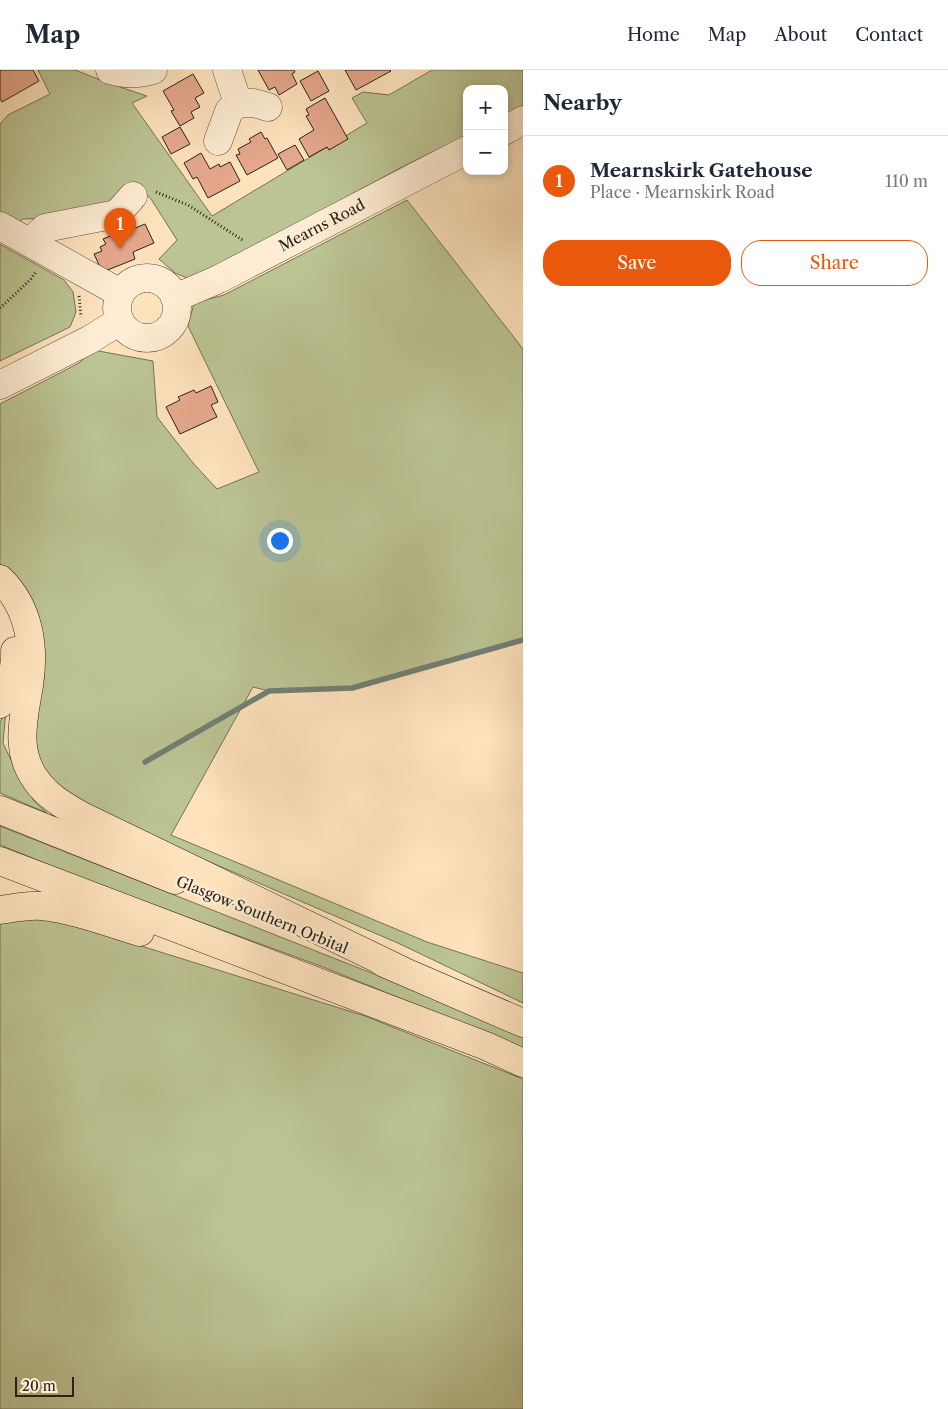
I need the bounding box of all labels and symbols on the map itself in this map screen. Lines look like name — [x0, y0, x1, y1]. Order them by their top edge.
street label: Mearns Road — [275, 195, 368, 255]
pin: 1 — [104, 208, 136, 249]
your location — [267, 528, 293, 554]
street label: Glasgow Southern Orbital — [173, 871, 351, 958]
scale bar — [15, 1374, 74, 1397]

